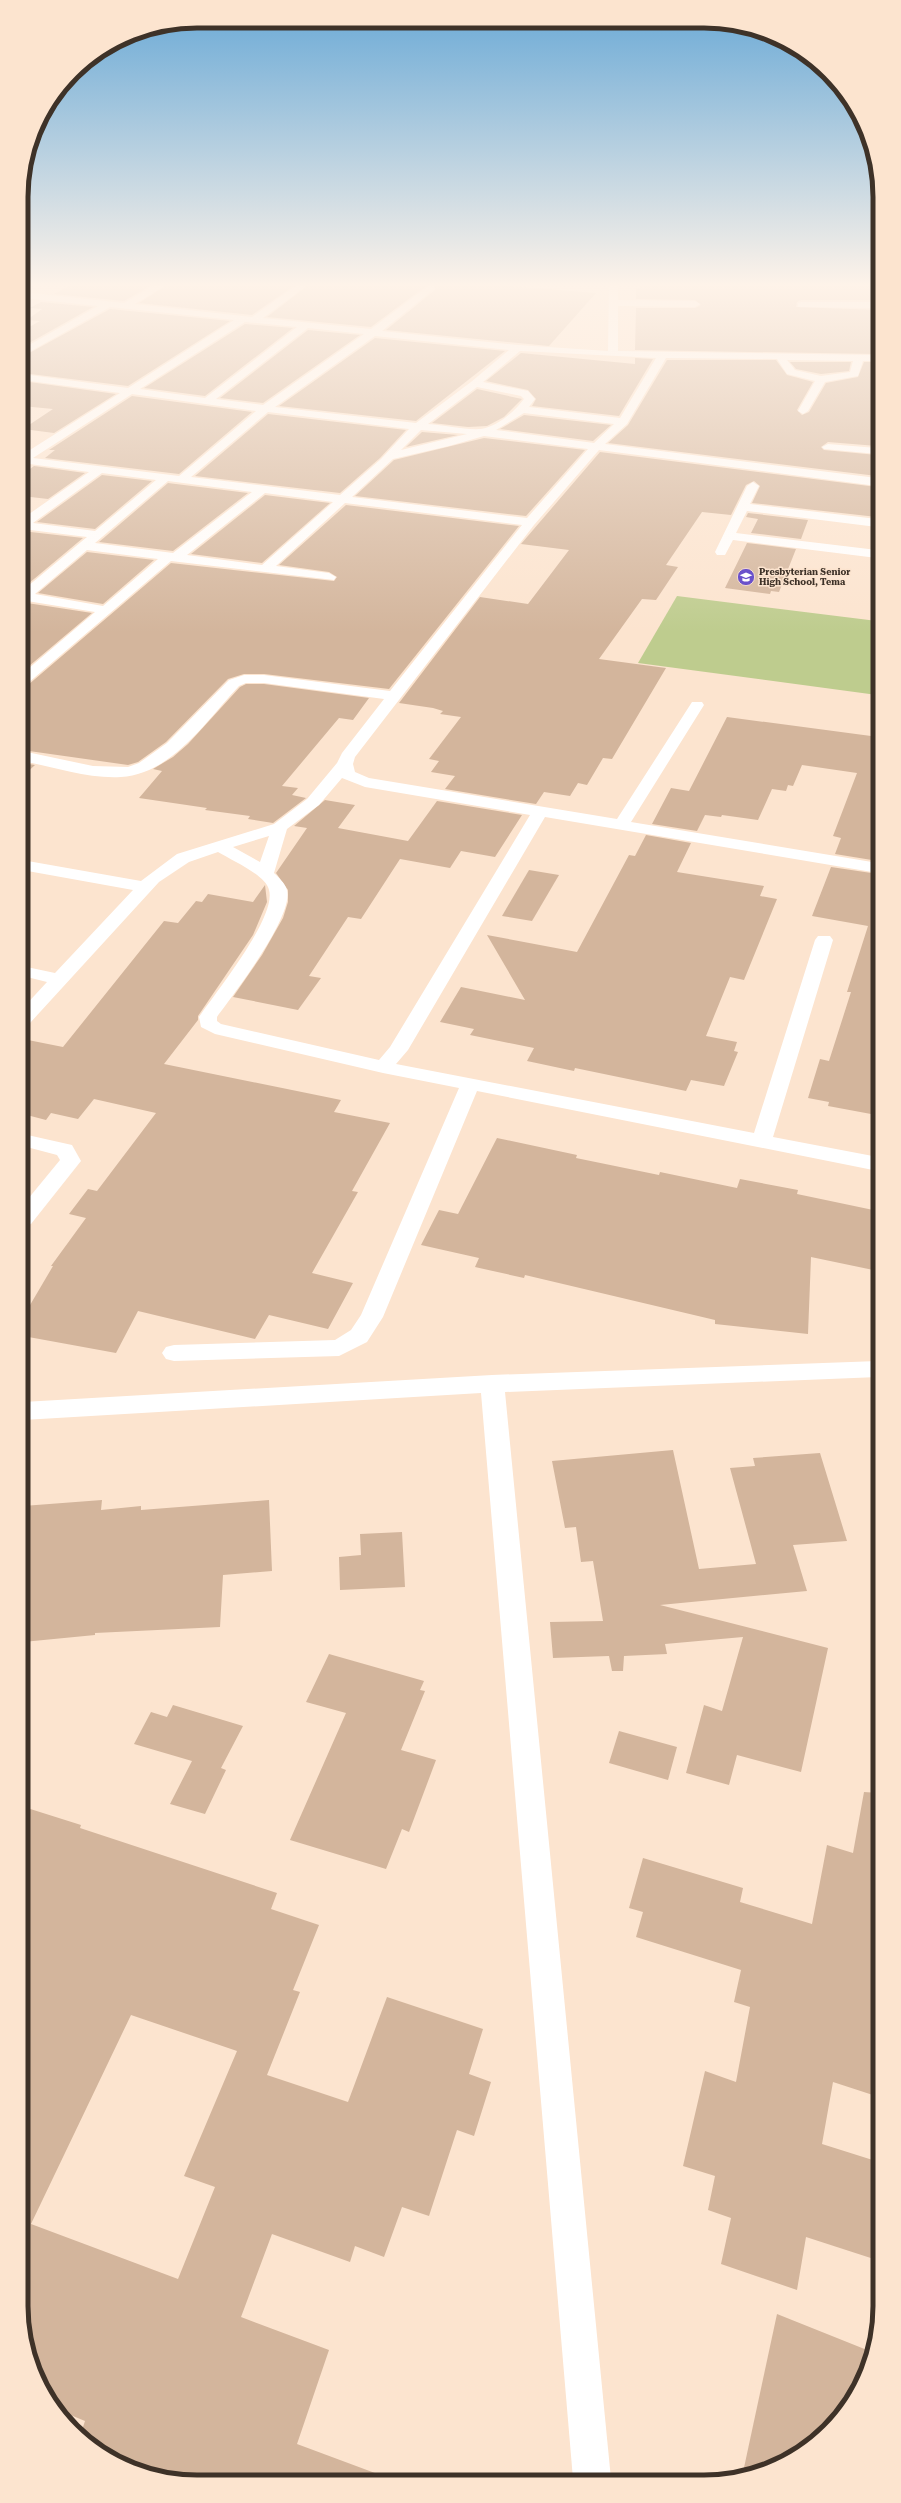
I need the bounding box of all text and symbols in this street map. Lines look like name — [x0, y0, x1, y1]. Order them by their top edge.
school or university icon: Presbyterian Senior High School, Tema — [736, 567, 756, 587]
place label: Presbyterian Senior High School, Tema — [759, 567, 850, 587]

